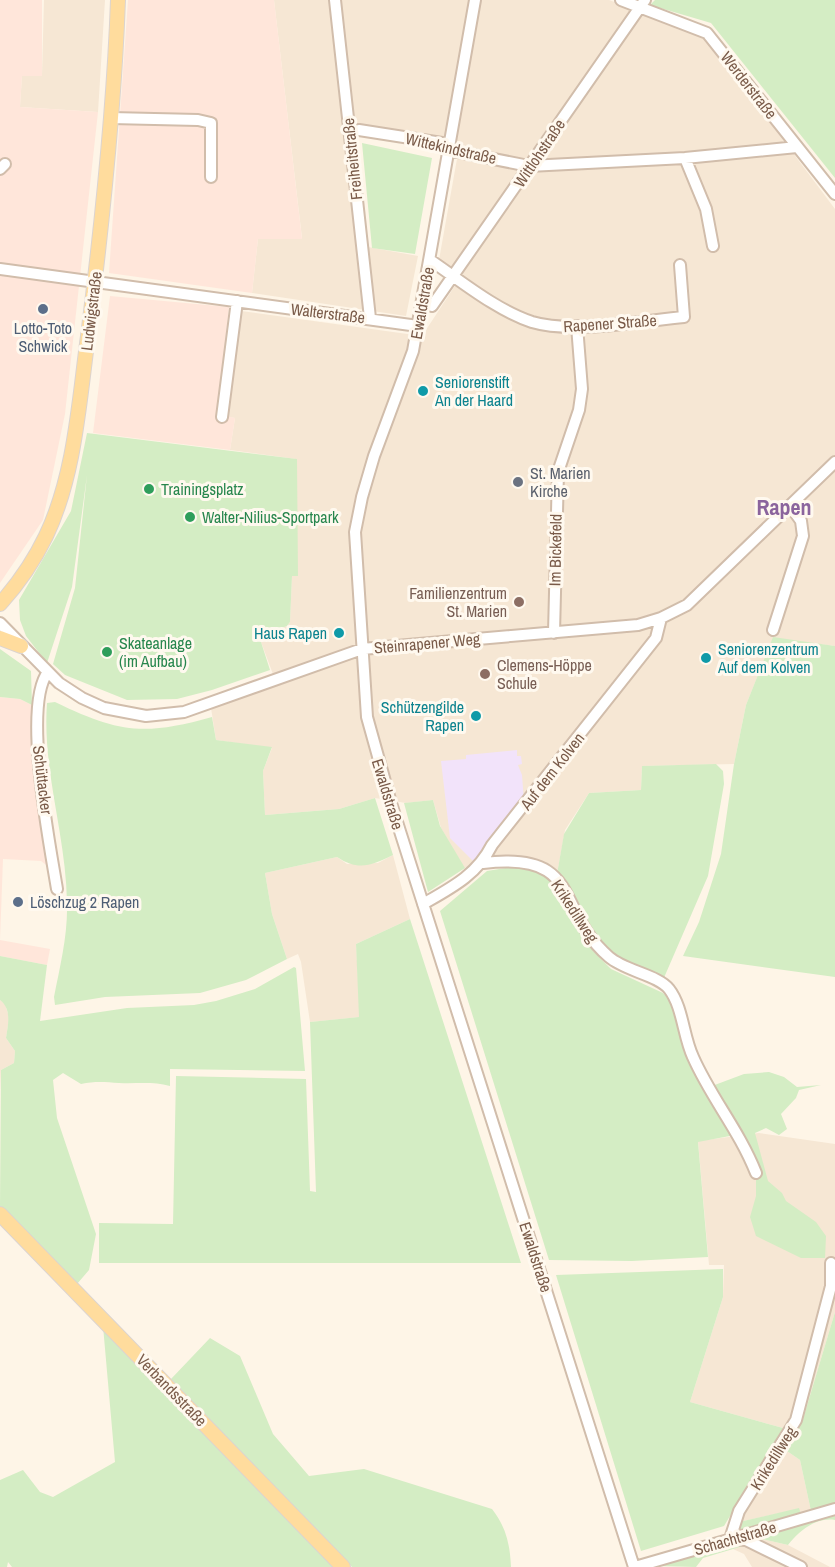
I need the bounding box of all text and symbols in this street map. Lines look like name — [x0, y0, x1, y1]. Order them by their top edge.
street label: Werderstraße — [716, 47, 782, 123]
street label: Wittlohstraße — [508, 115, 570, 191]
street label: Freiheitstraße — [337, 117, 367, 201]
street label: Wittekindstraße — [403, 127, 499, 169]
street label: Ewaldstraße — [405, 265, 439, 341]
street label: Ludwigstraße — [75, 270, 107, 352]
street label: Walterstraße — [290, 298, 366, 328]
marker: Lotto-Toto Schwick — [36, 302, 50, 316]
street label: Rapener Straße — [563, 309, 657, 337]
place label: Lotto-Toto Schwick — [14, 317, 72, 357]
place label: Seniorenstift An der Haard — [434, 371, 513, 411]
marker: Seniorenstift An der Haard — [416, 384, 430, 398]
place label: St. Marien Kirche — [530, 462, 591, 502]
marker: St. Marien Kirche — [511, 475, 525, 489]
place label: Trainingsplatz — [161, 478, 244, 500]
marker: Trainingsplatz — [142, 482, 156, 496]
district label: Rapen — [756, 492, 812, 522]
place label: Walter-Nilius-Sportpark — [202, 506, 339, 528]
marker: Walter-Nilius-Sportpark — [183, 510, 197, 524]
street label: Im Bickefeld — [543, 514, 567, 586]
place label: Familienzentrum St. Marien — [409, 582, 507, 622]
marker: Familienzentrum St. Marien — [512, 595, 526, 609]
place label: Haus Rapen — [254, 622, 327, 644]
marker: Haus Rapen — [332, 626, 346, 640]
street label: Steinrapener Weg — [373, 627, 482, 659]
place label: Skateanlage (im Aufbau) — [119, 632, 192, 672]
place label: Seniorenzentrum Auf dem Kolven — [717, 638, 819, 678]
marker: Skateanlage (im Aufbau) — [100, 645, 114, 659]
marker: Seniorenzentrum Auf dem Kolven — [699, 651, 713, 665]
place label: Clemens-Höppe Schule — [497, 654, 592, 694]
marker: Clemens-Höppe Schule — [478, 667, 492, 681]
place label: Schützengilde Rapen — [381, 696, 464, 736]
marker: Schützengilde Rapen — [469, 709, 483, 723]
street label: Auf dem Kolven — [514, 728, 589, 815]
street label: Schüttacker — [28, 744, 58, 816]
street label: Ewaldstraße — [367, 756, 409, 832]
street label: Krikedillweg — [546, 875, 604, 948]
place label: Löschzug 2 Rapen — [30, 891, 139, 913]
marker: Löschzug 2 Rapen — [11, 895, 25, 909]
street label: Ewaldstraße — [514, 1219, 558, 1295]
street label: Verbandsstraße — [132, 1349, 212, 1431]
street label: Krikedillweg — [745, 1421, 802, 1494]
street label: Schachtstraße — [691, 1516, 779, 1560]

